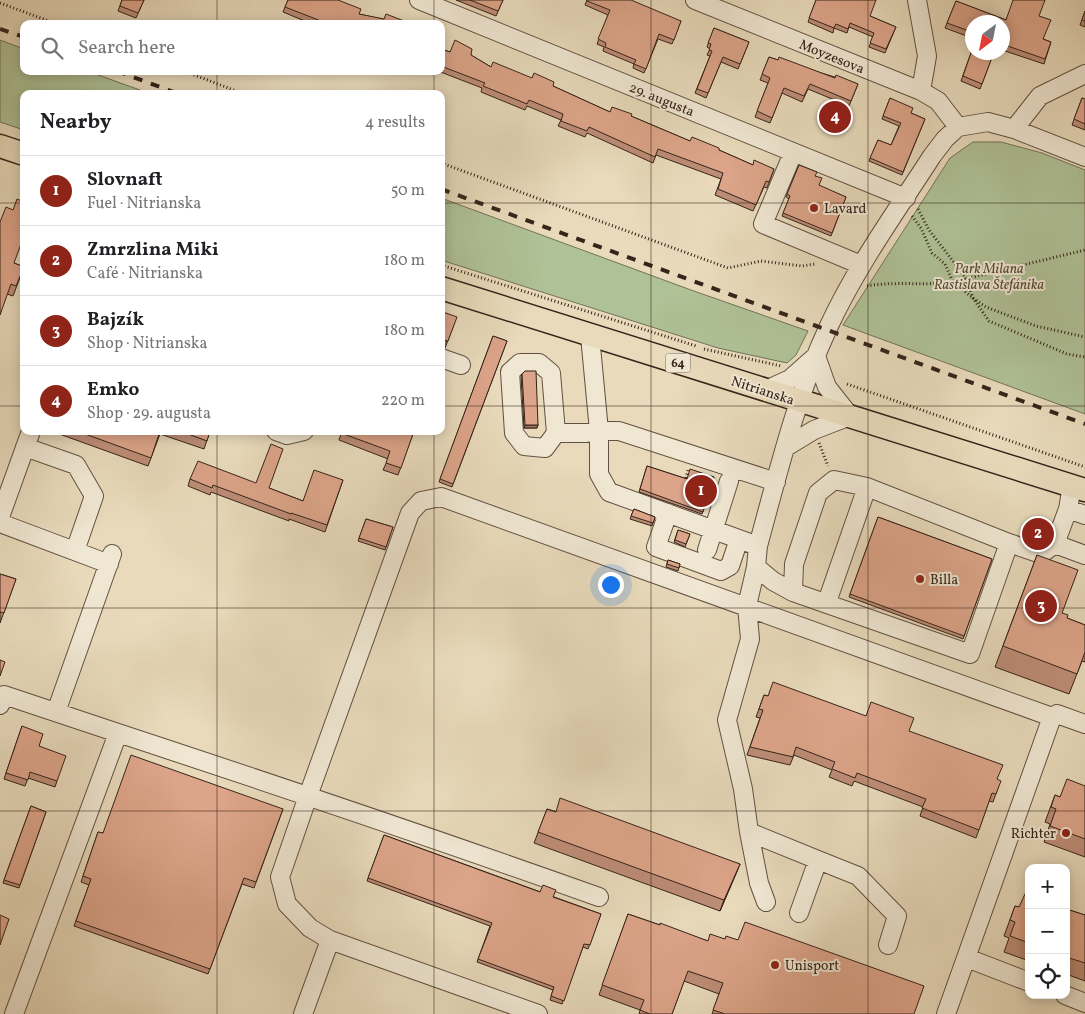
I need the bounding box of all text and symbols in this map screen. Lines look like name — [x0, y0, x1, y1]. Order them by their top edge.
north arrow — [965, 15, 1010, 60]
search box — [20, 20, 445, 75]
icon: search — [38, 34, 66, 62]
text: Search here — [78, 35, 175, 61]
street label: Moyzesova — [796, 36, 867, 79]
street label: 29. augusta — [626, 79, 697, 122]
pin: 4 — [819, 98, 851, 136]
text: Nearby — [40, 108, 111, 137]
text: 4 results — [365, 112, 425, 134]
text: Slovnaft — [87, 167, 163, 193]
text: 1 — [53, 180, 59, 202]
text: 50 m — [391, 180, 425, 202]
text: Fuel · Nitrianska — [87, 193, 201, 215]
place label: Lavard — [824, 200, 867, 219]
marker: Lavard — [808, 202, 820, 214]
text: Zmrzlina Miki — [87, 237, 219, 263]
text: 2 — [52, 250, 60, 272]
text: 180 m — [384, 250, 425, 272]
park label: Park Milana Rastislava Štefánika — [934, 260, 1045, 295]
text: Café · Nitrianska — [87, 263, 203, 285]
text: Bajzík — [87, 307, 144, 333]
text: 3 — [52, 320, 60, 342]
text: 180 m — [384, 320, 425, 342]
text: Shop · Nitrianska — [87, 333, 207, 355]
road number: 64 — [666, 353, 690, 372]
street label: Nitrianska — [728, 372, 797, 411]
text: Emko — [87, 377, 139, 403]
text: 4 — [51, 390, 61, 412]
text: 220 m — [381, 390, 425, 412]
text: Shop · 29. augusta — [87, 403, 211, 425]
pin: 1 — [685, 472, 717, 510]
pin: 2 — [1022, 515, 1054, 553]
place label: Billa — [930, 571, 958, 590]
your location — [598, 572, 624, 598]
marker: Billa — [914, 573, 926, 585]
pin: 3 — [1025, 587, 1057, 625]
place label: Richter — [1011, 825, 1056, 844]
marker: Richter — [1060, 827, 1072, 839]
map controls — [1025, 864, 1070, 999]
button: + — [1025, 864, 1070, 909]
button: − — [1025, 909, 1070, 954]
button: locate — [1025, 954, 1070, 999]
place label: Unisport — [785, 957, 839, 976]
marker: Unisport — [769, 959, 781, 971]

